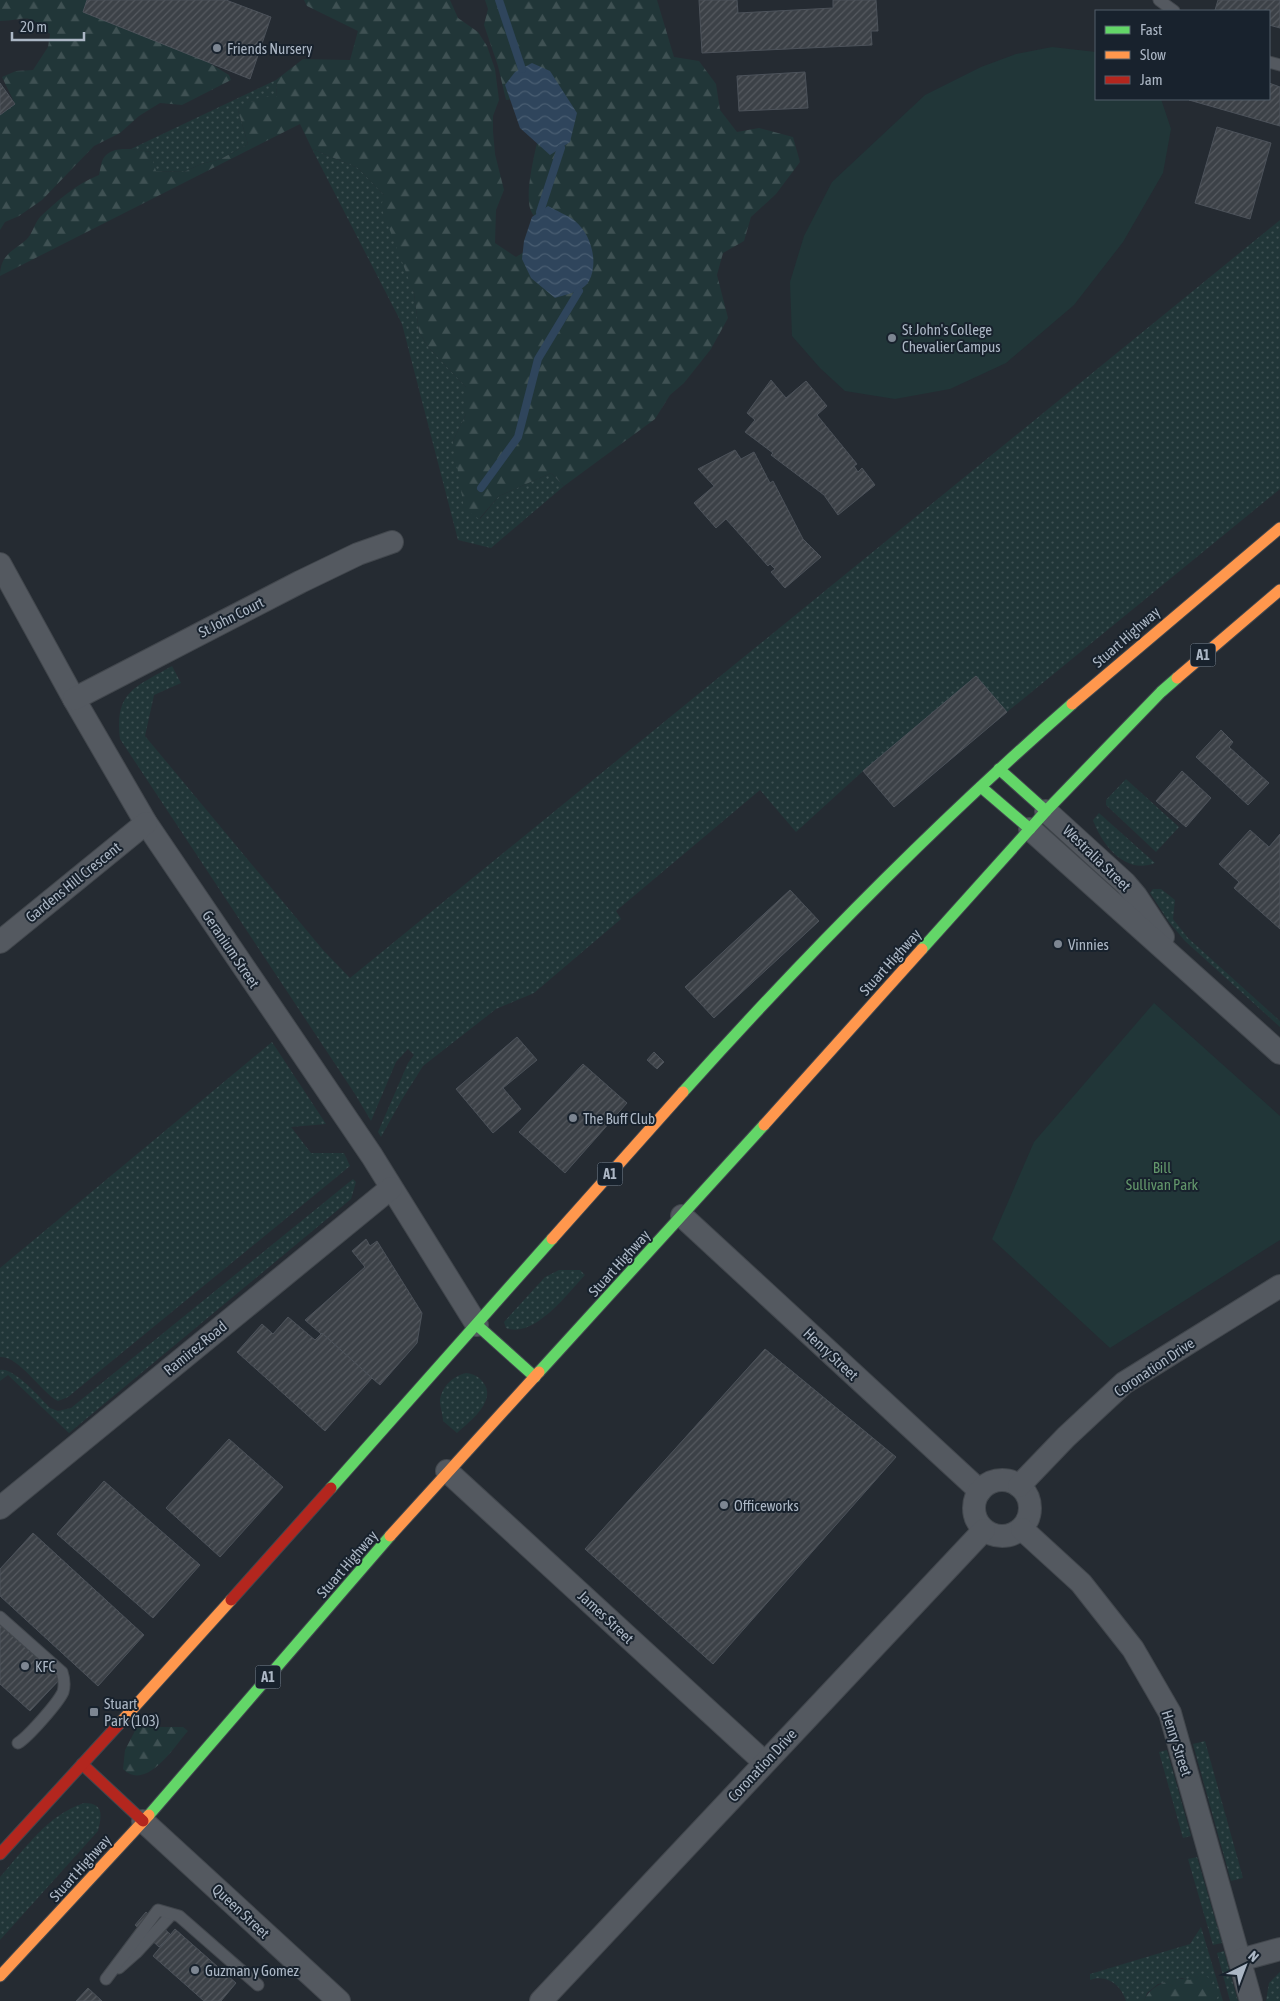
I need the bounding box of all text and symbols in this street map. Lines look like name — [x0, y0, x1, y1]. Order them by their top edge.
scale bar — [12, 10, 85, 42]
legend — [1095, 10, 1270, 100]
text: 20 m — [20, 18, 47, 35]
text: Fast — [1140, 21, 1162, 38]
place label: Friends Nursery — [227, 40, 312, 57]
marker: Friends Nursery — [211, 42, 223, 54]
text: Slow — [1140, 46, 1166, 63]
text: Jam — [1140, 71, 1163, 88]
place label: St John's College Chevalier Campus — [902, 321, 1001, 355]
marker: St John's College Chevalier Campus — [886, 332, 898, 344]
street label: St John Court — [196, 593, 266, 641]
street label: Stuart Highway — [1089, 603, 1163, 671]
road number: A1 — [1190, 644, 1216, 666]
street label: Westralia Street — [1060, 822, 1134, 894]
street label: Gardens Hill Crescent — [22, 838, 124, 926]
street label: Geranium Street — [199, 907, 263, 991]
street label: Stuart Highway — [856, 925, 924, 999]
place label: Vinnies — [1068, 936, 1109, 953]
marker: Vinnies — [1052, 938, 1064, 950]
place label: The Buff Club — [583, 1110, 655, 1127]
marker: The Buff Club — [567, 1112, 579, 1124]
park label: Bill Sullivan Park — [1126, 1159, 1199, 1193]
road number: A1 — [598, 1162, 622, 1186]
street label: Stuart Highway — [585, 1226, 653, 1300]
street label: Ramirez Road — [160, 1317, 230, 1379]
street label: Henry Street — [800, 1324, 862, 1384]
street label: Coronation Drive — [1111, 1334, 1197, 1400]
place label: Officeworks — [734, 1497, 799, 1514]
marker: Officeworks — [718, 1499, 730, 1511]
street label: Stuart Highway — [313, 1527, 381, 1601]
street label: James Street — [575, 1587, 637, 1647]
place label: KFC — [35, 1658, 55, 1675]
marker: KFC — [19, 1660, 31, 1672]
road number: A1 — [256, 1665, 280, 1688]
place label: Stuart Park (103) — [104, 1695, 159, 1729]
marker: Stuart Park (103) — [88, 1706, 100, 1718]
street label: Henry Street — [1158, 1708, 1196, 1778]
street label: Coronation Drive — [724, 1725, 800, 1805]
street label: Stuart Highway — [46, 1831, 114, 1905]
street label: Queen Street — [209, 1880, 273, 1942]
north arrow — [1220, 1941, 1270, 1991]
text: N — [1245, 1948, 1262, 1965]
place label: Guzman y Gomez — [205, 1962, 300, 1979]
marker: Guzman y Gomez — [189, 1964, 201, 1976]

